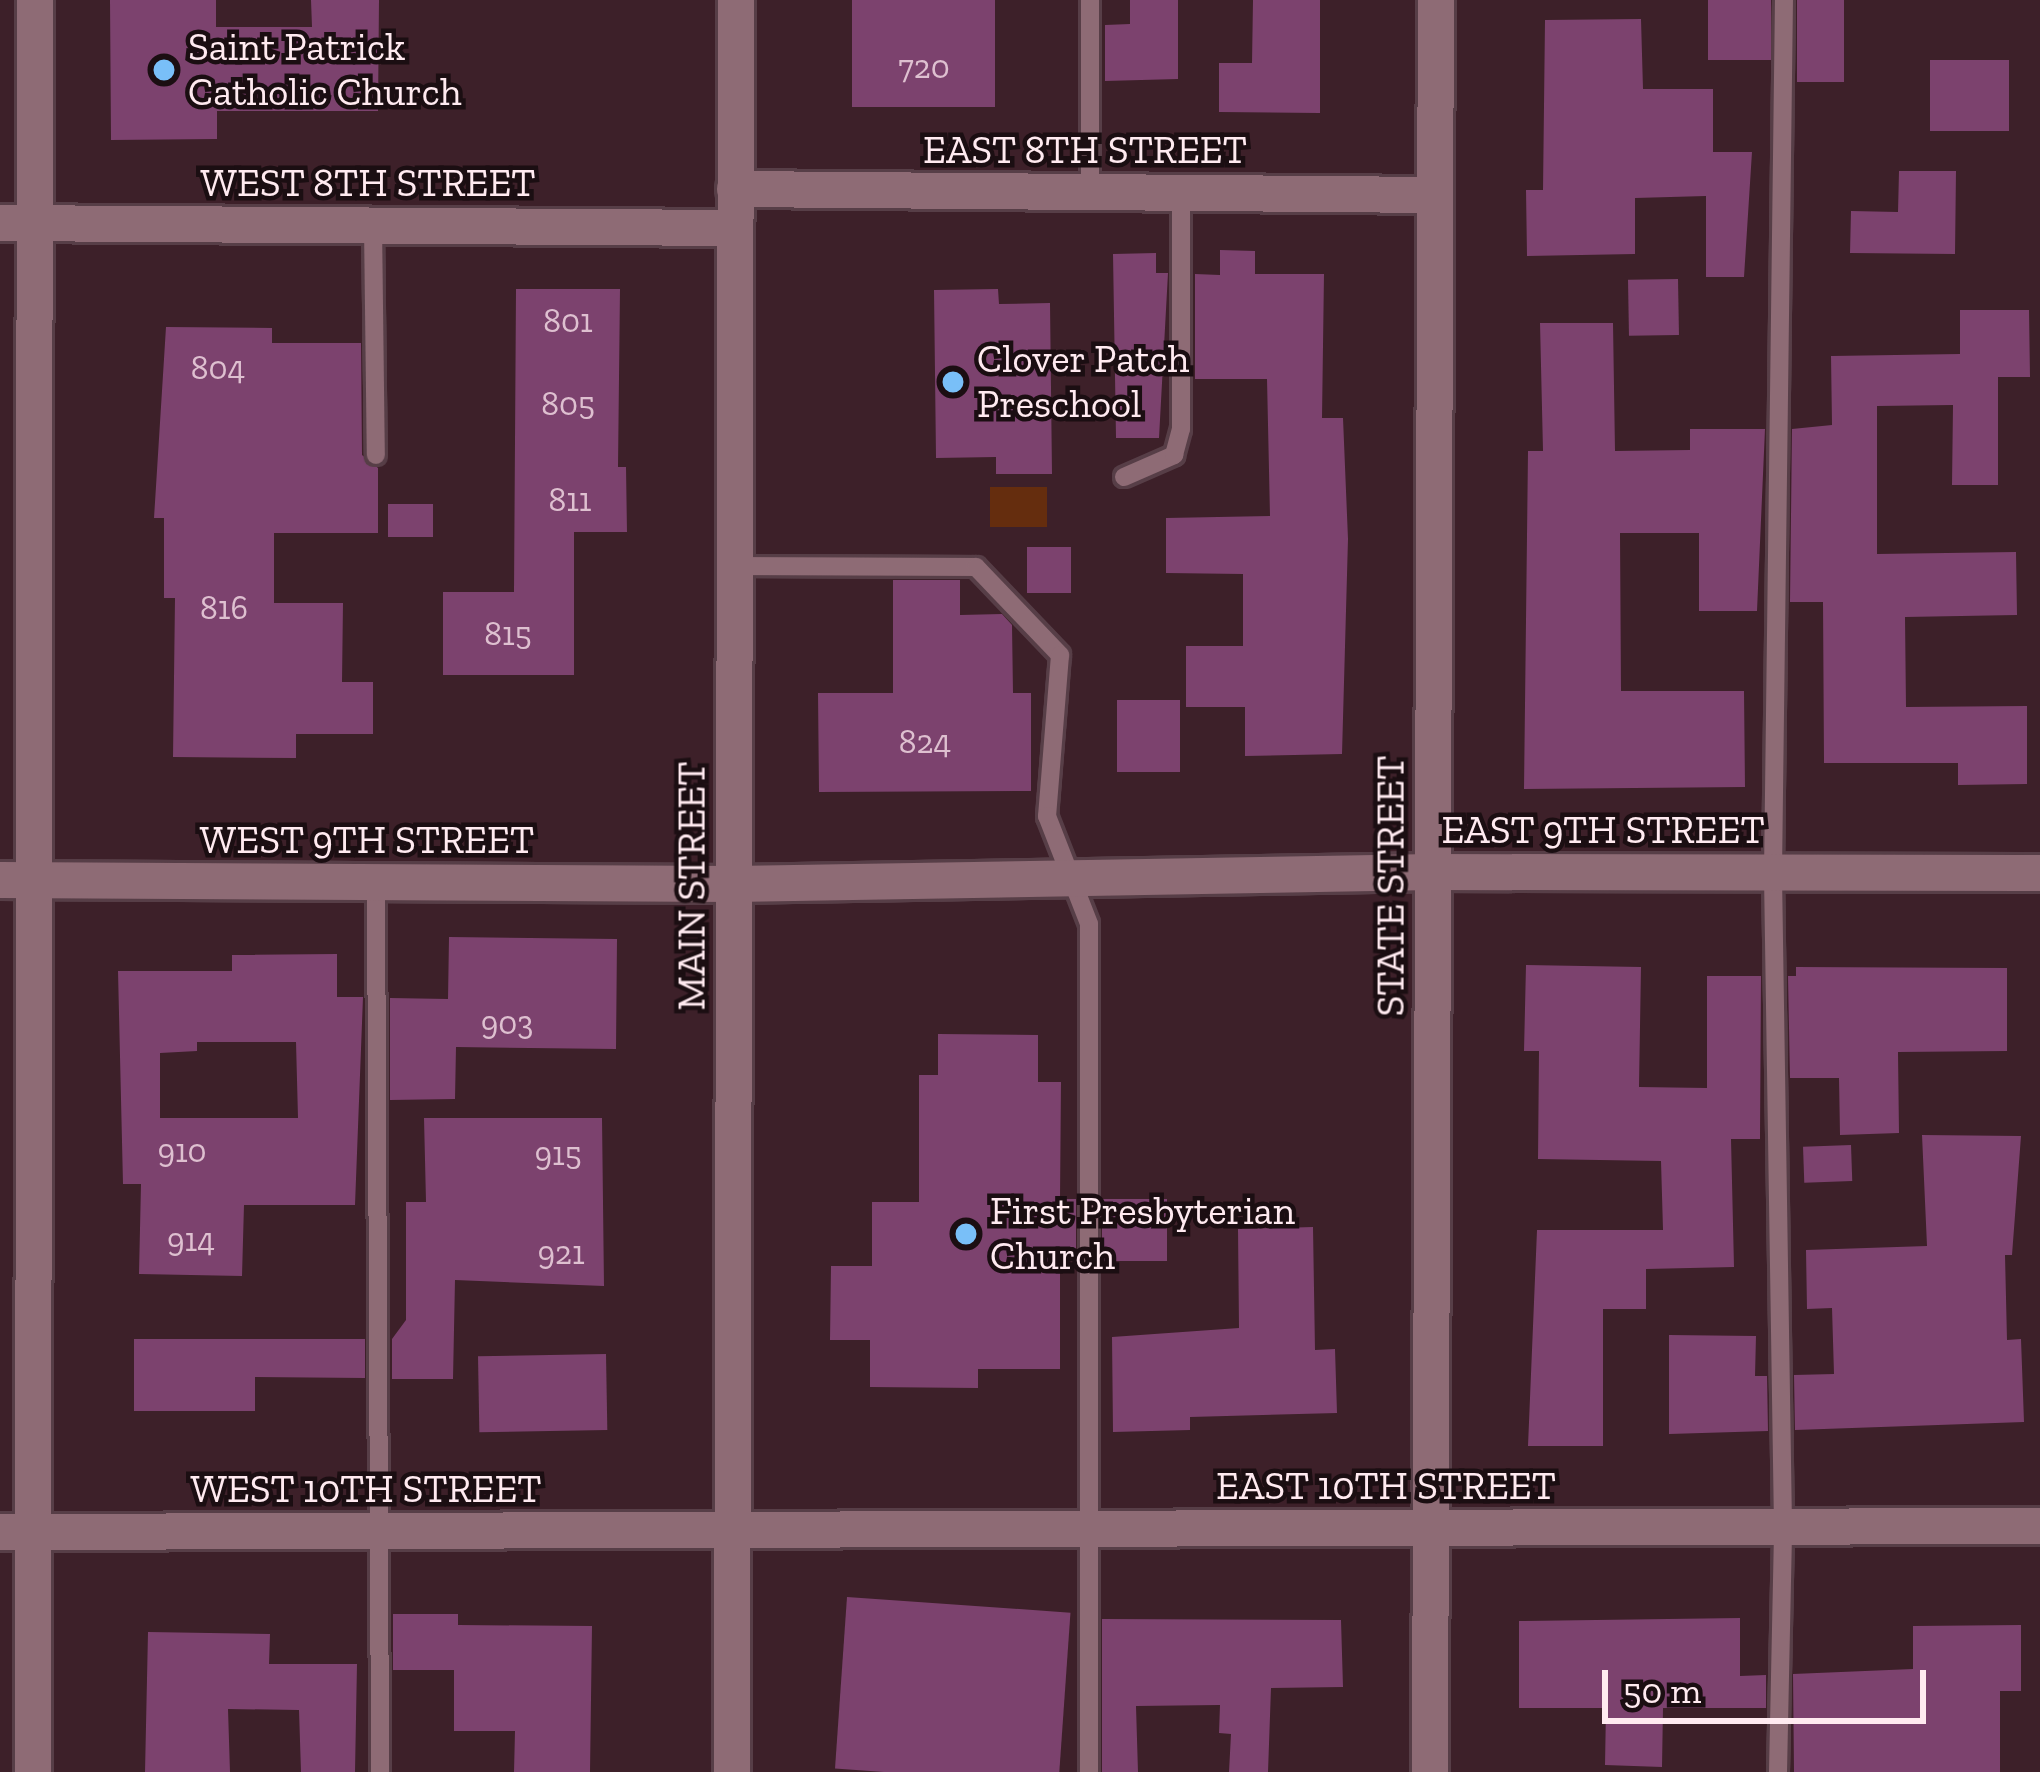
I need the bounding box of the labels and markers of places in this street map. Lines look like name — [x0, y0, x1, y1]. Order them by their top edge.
place label: Saint Patrick Catholic Church — [188, 25, 462, 116]
marker: Saint Patrick Catholic Church — [151, 57, 177, 83]
place label: Clover Patch Preschool — [977, 337, 1190, 428]
marker: Clover Patch Preschool — [940, 369, 966, 395]
place label: First Presbyterian Church — [990, 1189, 1295, 1280]
marker: First Presbyterian Church — [953, 1221, 979, 1247]

